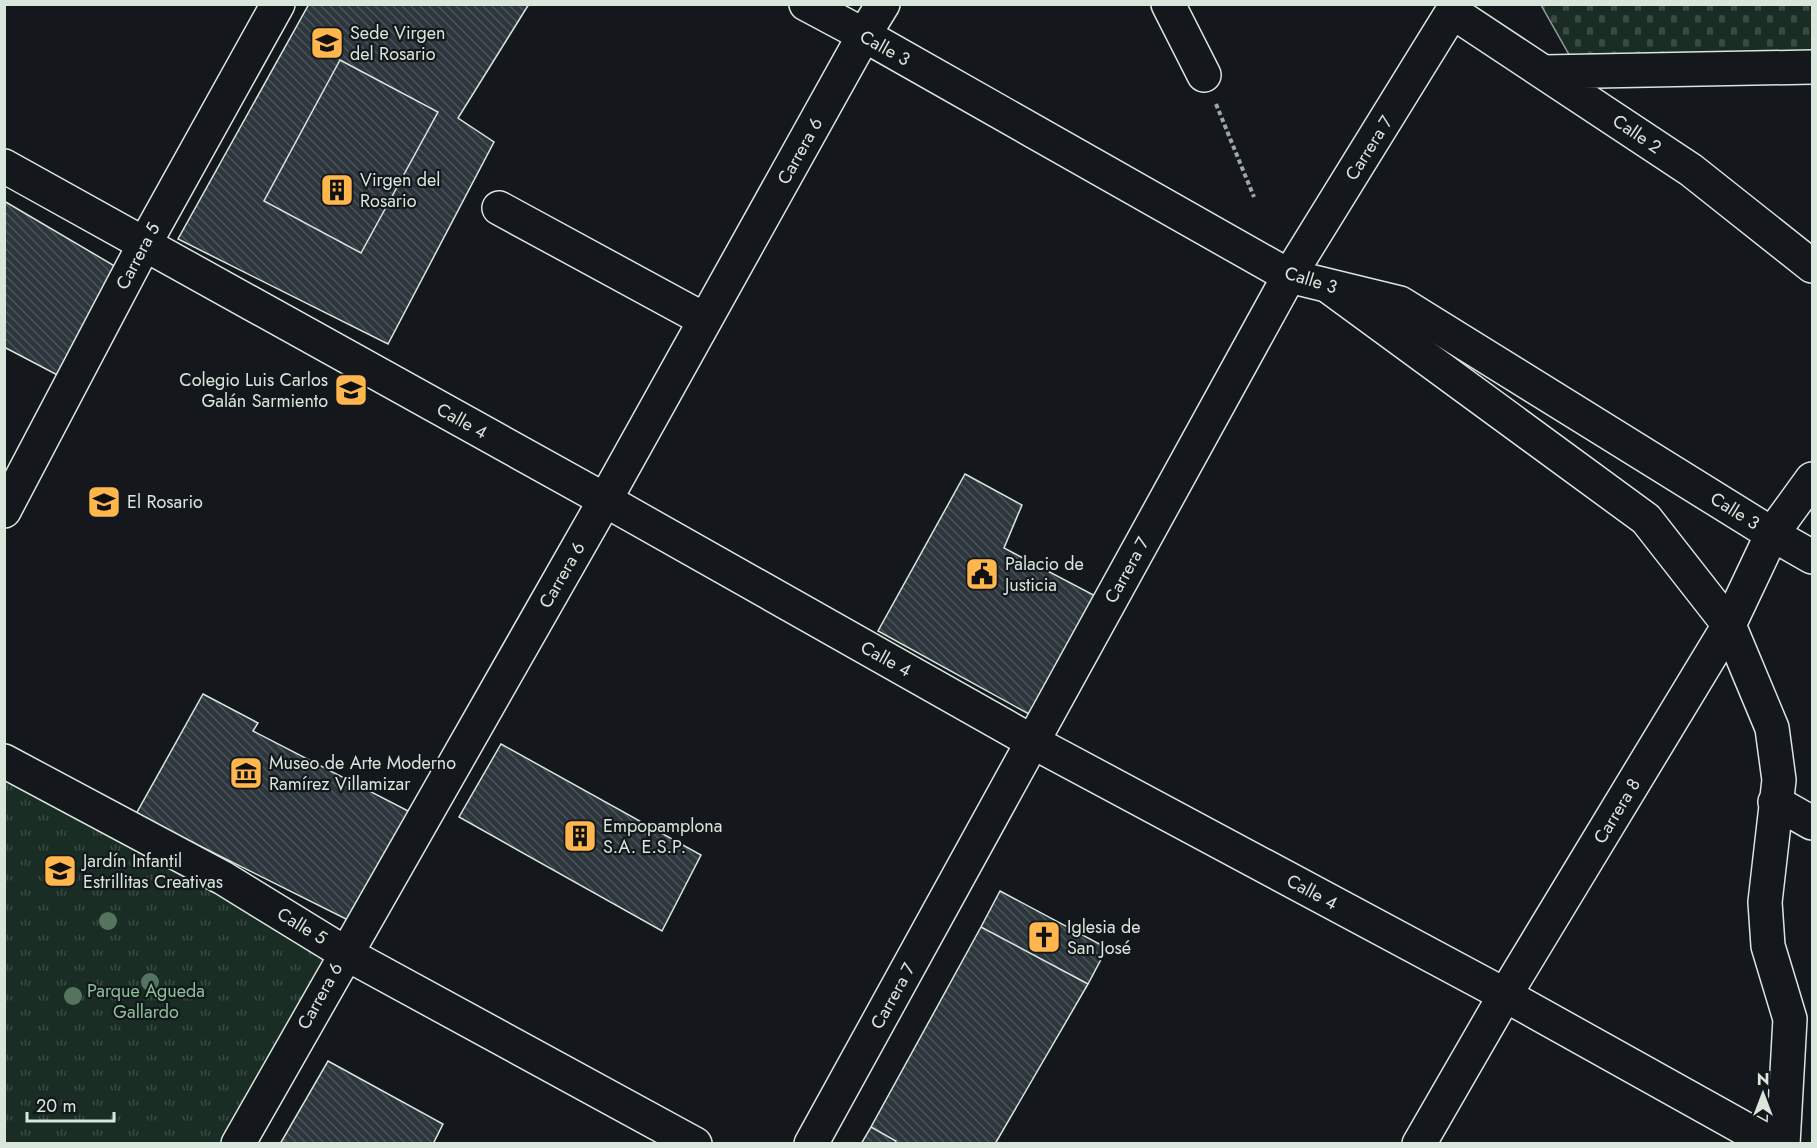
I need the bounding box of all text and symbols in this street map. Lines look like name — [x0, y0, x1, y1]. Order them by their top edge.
place label: Sede Virgen del Rosario — [350, 20, 446, 67]
street label: Calle 3 — [855, 24, 915, 72]
school or university icon: Sede Virgen del Rosario — [309, 25, 345, 61]
street label: Calle 2 — [1607, 108, 1667, 160]
street label: Carrera 7 — [1339, 110, 1399, 185]
street label: Carrera 6 — [771, 113, 829, 189]
place label: Virgen del Rosario — [360, 167, 441, 214]
building icon: Virgen del Rosario — [319, 172, 355, 208]
street label: Carrera 5 — [109, 218, 167, 294]
street label: Calle 3 — [1281, 260, 1341, 300]
place label: Colegio Luis Carlos Galán Sarmiento — [179, 367, 328, 414]
school or university icon: Colegio Luis Carlos Galán Sarmiento — [333, 372, 369, 408]
street label: Calle 4 — [432, 396, 492, 446]
school or university icon: El Rosario — [86, 484, 122, 520]
street label: Calle 3 — [1705, 486, 1765, 536]
place label: El Rosario — [127, 489, 203, 515]
street label: Carrera 7 — [1098, 532, 1156, 608]
street label: Carrera 6 — [533, 537, 591, 613]
place label: Palacio de Justicia — [1003, 551, 1084, 598]
public building icon: Palacio de Justicia — [964, 556, 1000, 592]
street label: Calle 4 — [856, 634, 916, 684]
place label: Museo de Arte Moderno Ramírez Villamizar — [269, 750, 456, 797]
museum icon: Museo de Arte Moderno Ramírez Villamizar — [228, 755, 264, 791]
street label: Carrera 8 — [1587, 773, 1647, 849]
place label: Empopamplona S.A. E.S.P. — [603, 813, 722, 860]
building icon: Empopamplona S.A. E.S.P. — [562, 818, 598, 854]
place label: Jardín Infantil Estrillitas Creativas — [81, 848, 223, 895]
school or university icon: Jardín Infantil Estrillitas Creativas — [42, 853, 78, 889]
street label: Calle 4 — [1282, 868, 1342, 916]
street label: Calle 5 — [272, 901, 332, 951]
place label: Iglesia de San José — [1067, 914, 1141, 961]
church icon: Iglesia de San José — [1026, 919, 1062, 955]
street label: Carrera 6 — [291, 958, 349, 1034]
street label: Carrera 7 — [864, 958, 922, 1034]
park label: Parque Agueda Gallardo — [87, 978, 205, 1025]
north arrow — [1733, 1064, 1793, 1124]
text: N — [1757, 1068, 1769, 1091]
scale bar — [27, 1085, 114, 1123]
text: 20 m — [36, 1093, 76, 1119]

